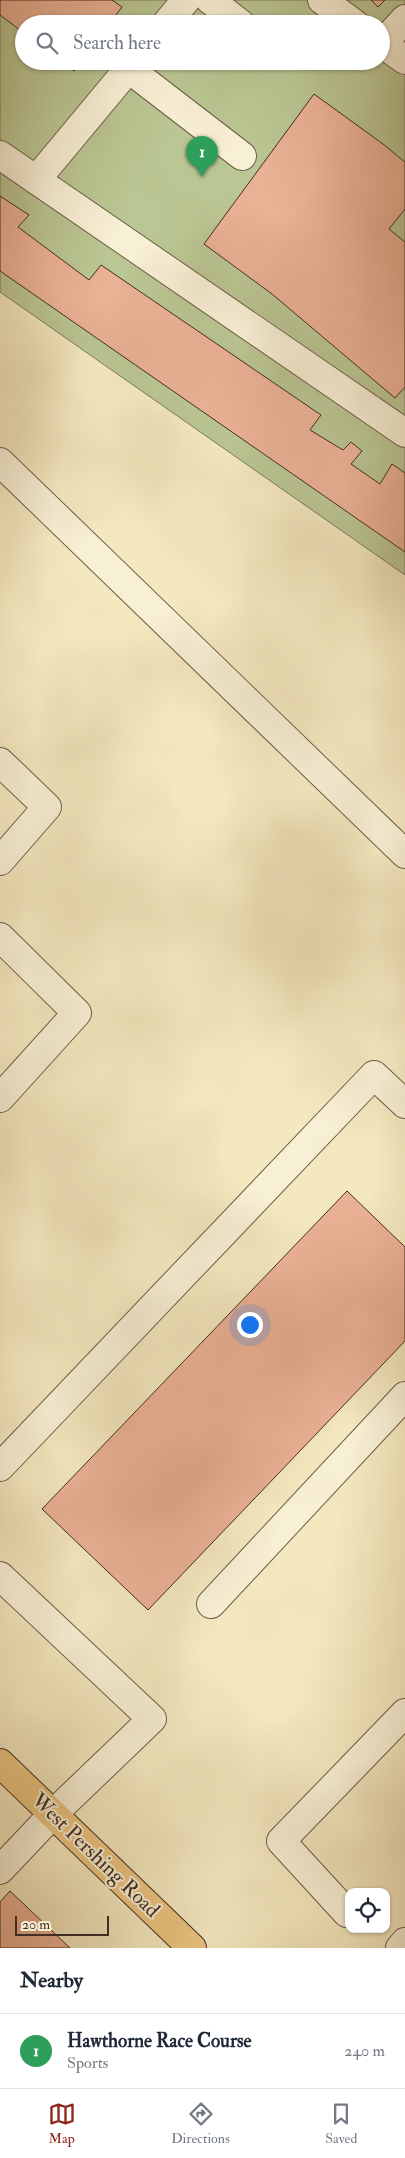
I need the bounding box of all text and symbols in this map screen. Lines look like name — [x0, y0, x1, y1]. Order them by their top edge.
search box — [15, 15, 390, 70]
icon: search — [33, 29, 61, 57]
text: Search here — [73, 31, 161, 55]
pin: 1 — [186, 136, 218, 177]
your location — [237, 1312, 263, 1338]
street label: West Pershing Road — [25, 1787, 166, 1924]
map controls — [345, 1888, 390, 1933]
button: locate — [345, 1888, 390, 1933]
scale bar — [15, 1913, 109, 1936]
text: 20 m — [22, 1916, 50, 1933]
text: Nearby — [20, 1967, 83, 1994]
text: Hawthorne Race Course — [67, 2029, 251, 2053]
text: 1 — [33, 2041, 39, 2061]
text: 240 m — [344, 2041, 385, 2061]
text: Sports — [67, 2053, 108, 2073]
tab: Map — [48, 2100, 76, 2147]
tab: Directions — [171, 2100, 230, 2147]
tab: Saved — [325, 2100, 357, 2147]

